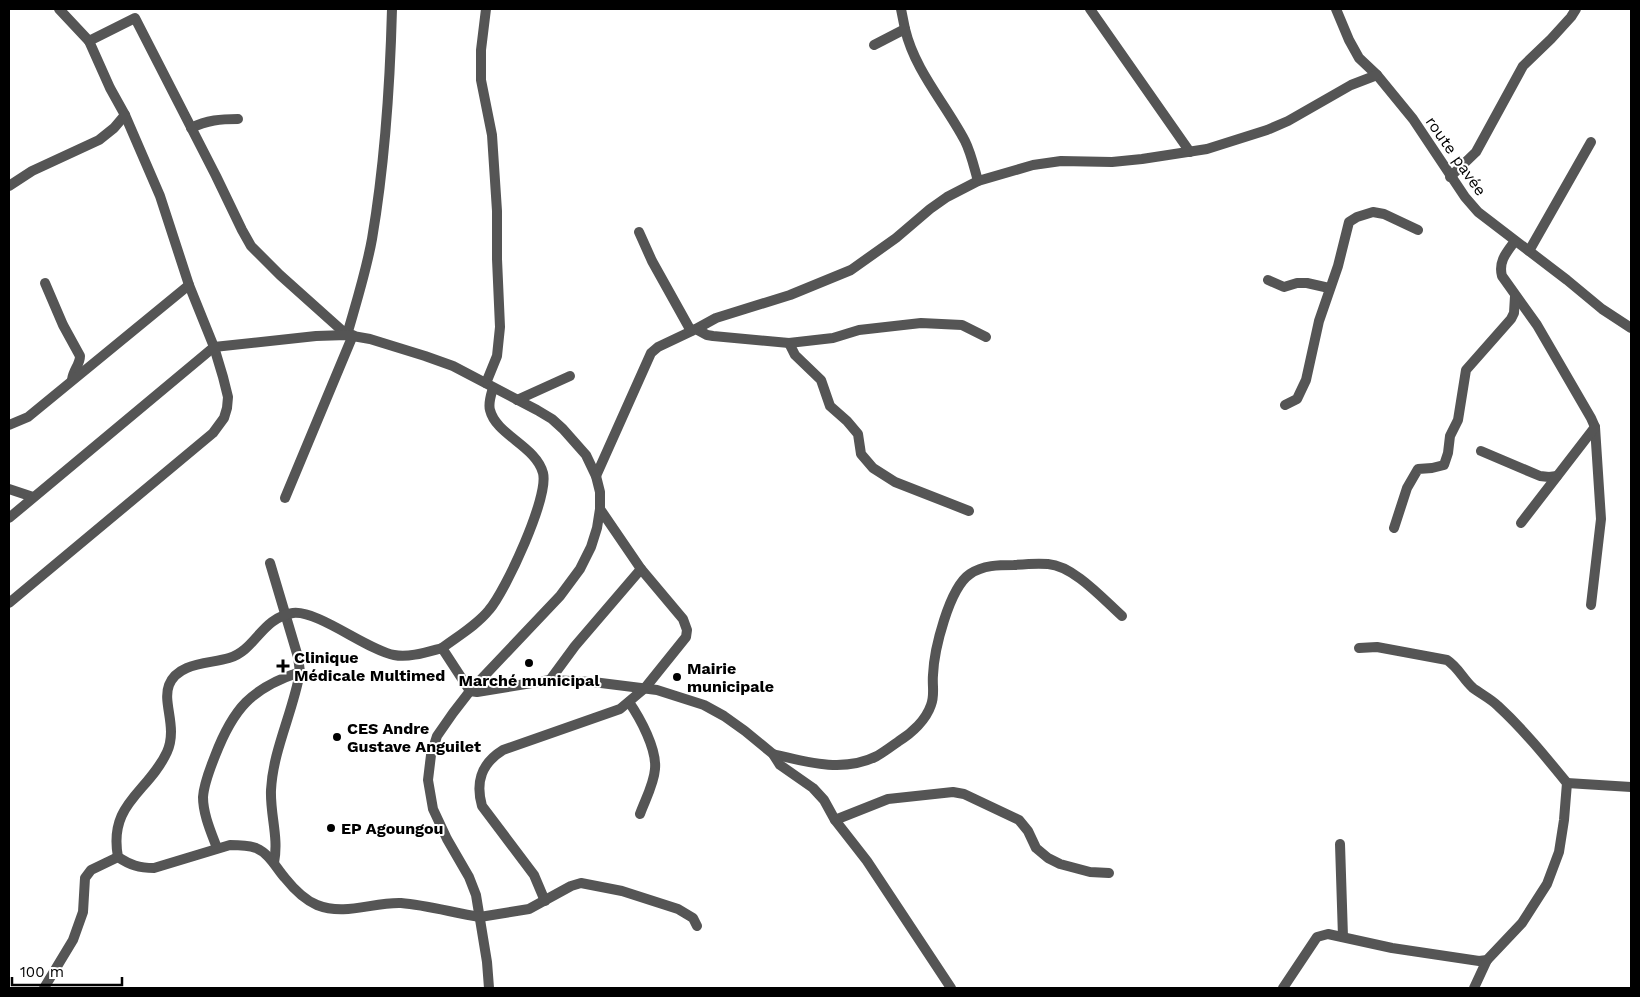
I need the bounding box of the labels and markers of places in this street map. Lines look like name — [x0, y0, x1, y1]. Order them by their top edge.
place label: Clinique Médicale Multimed — [294, 648, 445, 685]
marker: Marché municipal — [523, 657, 535, 669]
marker: Clinique Médicale Multimed — [276, 659, 290, 673]
place label: Mairie municipale — [687, 659, 774, 696]
place label: Marché municipal — [458, 671, 600, 690]
marker: Mairie municipale — [671, 671, 683, 683]
place label: CES Andre Gustave Anguilet — [347, 719, 481, 756]
marker: CES Andre Gustave Anguilet — [331, 731, 343, 743]
place label: EP Agoungou — [341, 819, 444, 838]
marker: EP Agoungou — [325, 822, 337, 834]

